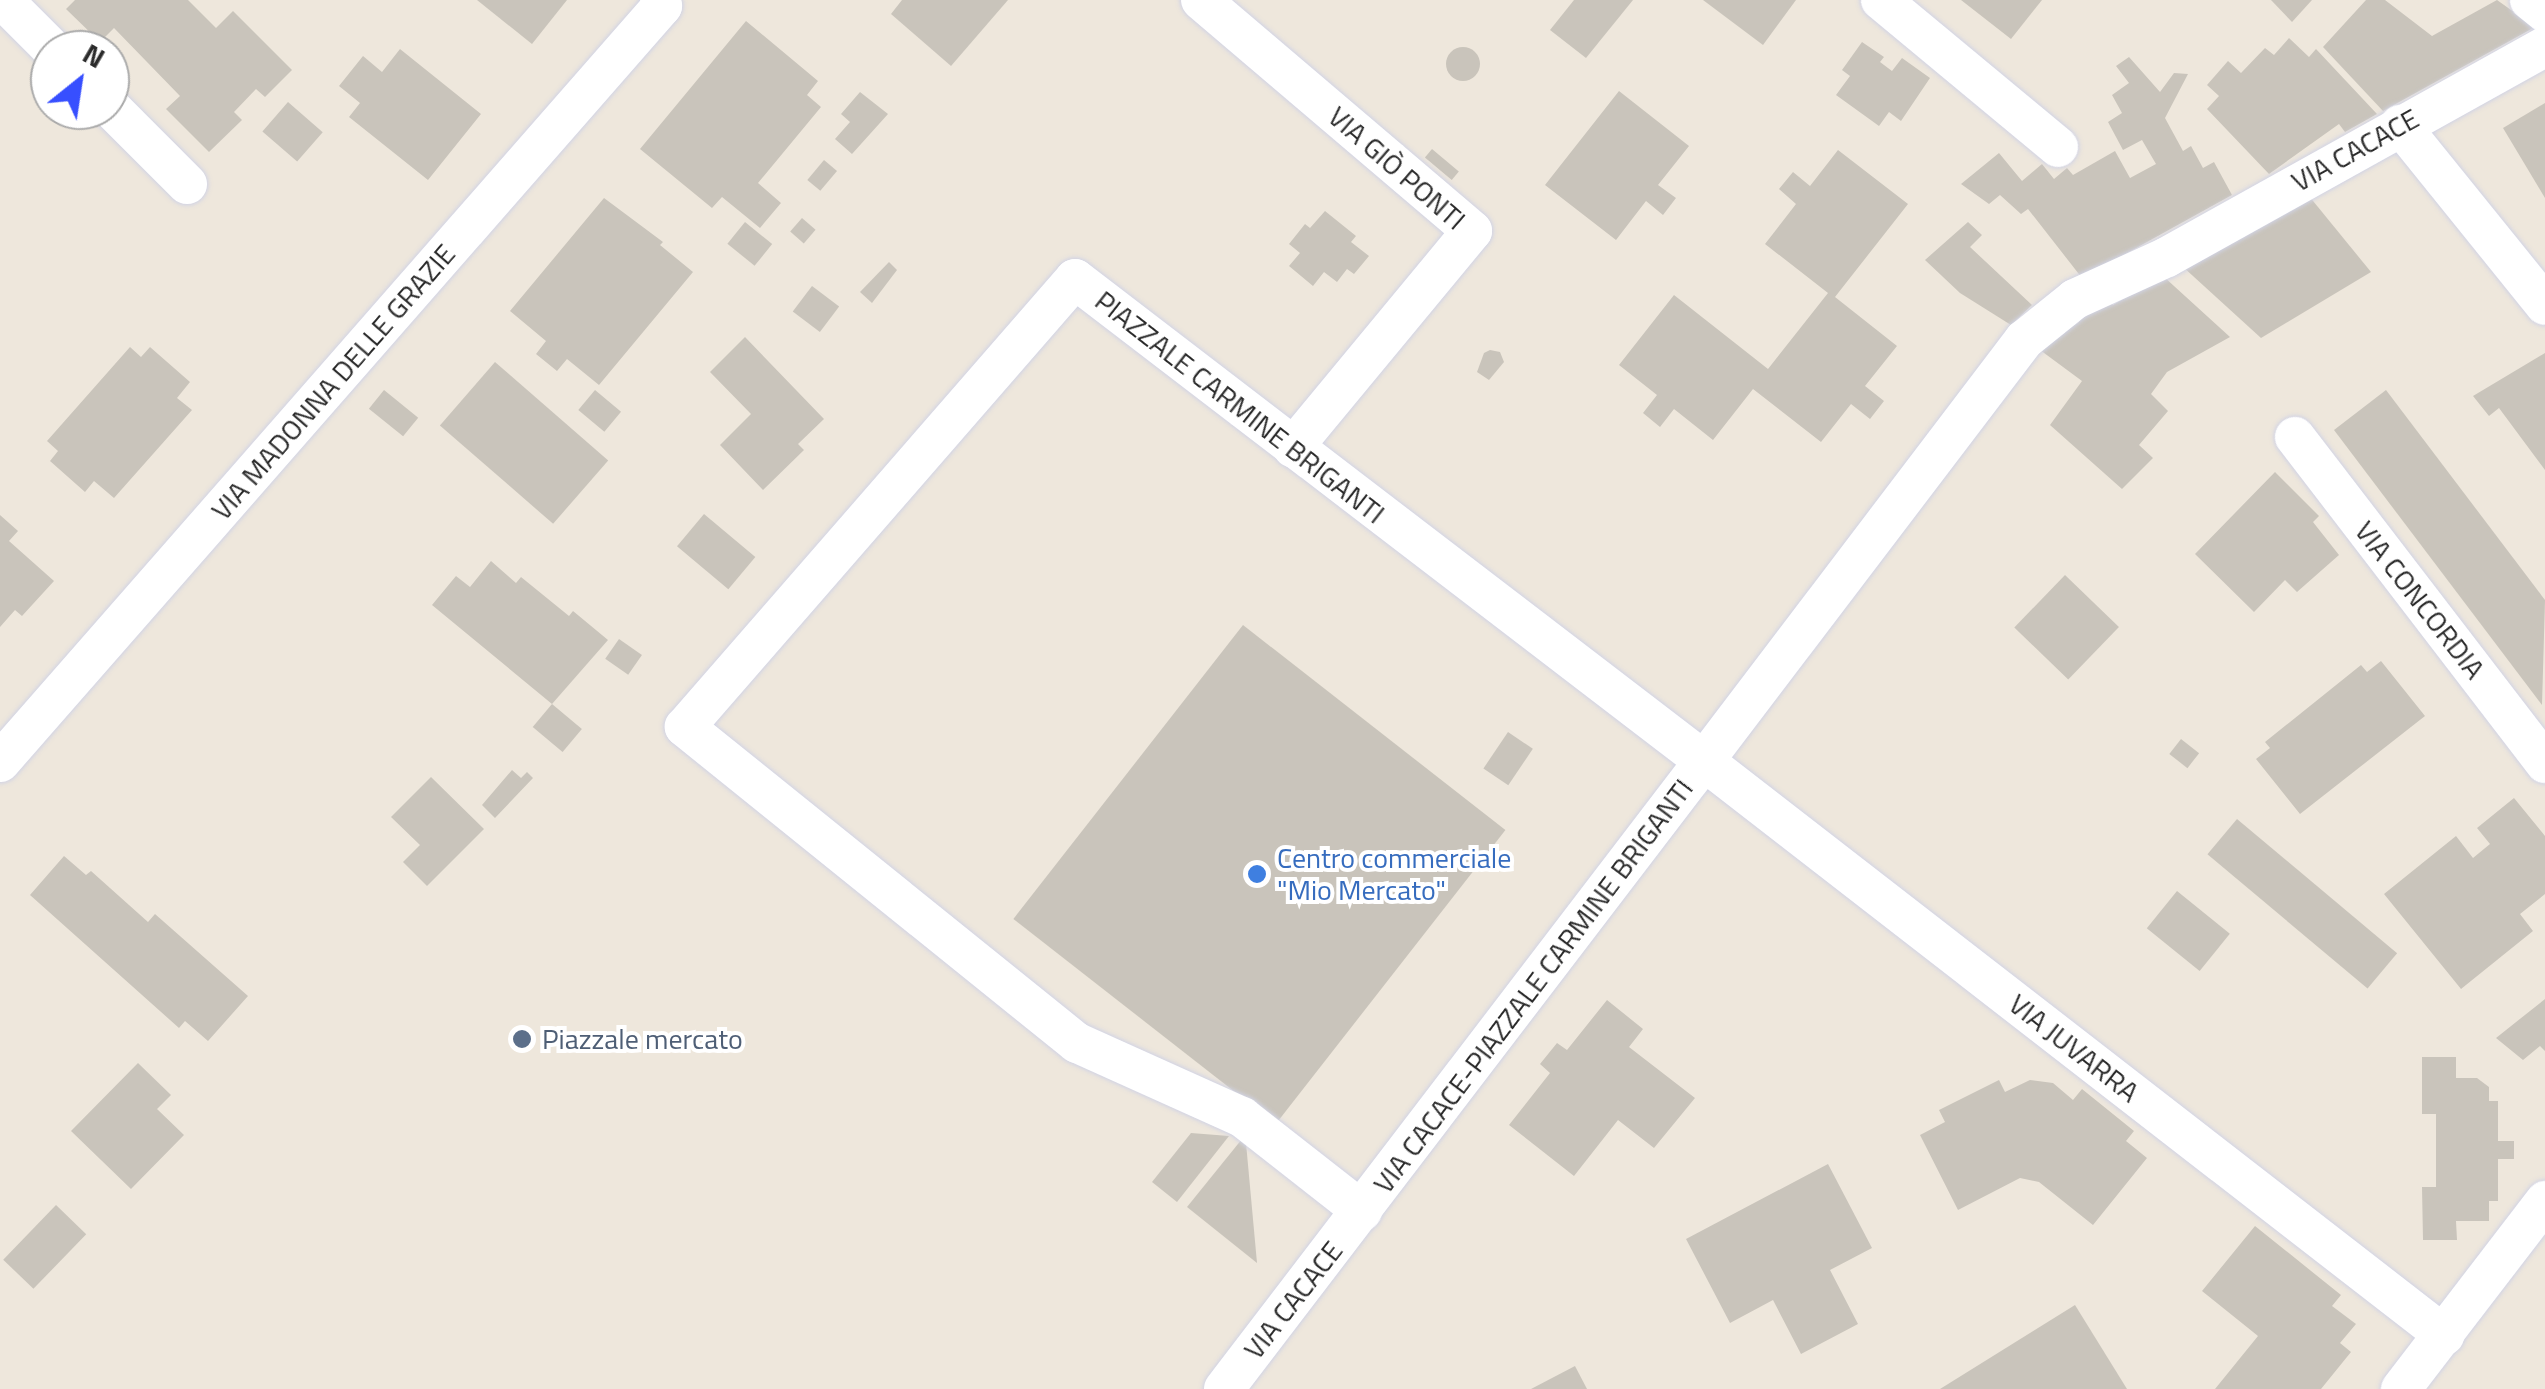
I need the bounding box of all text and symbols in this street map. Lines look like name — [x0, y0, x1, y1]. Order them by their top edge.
north arrow — [30, 30, 130, 130]
text: N — [75, 32, 113, 79]
street label: VIA GIÒ PONTI — [1322, 99, 1472, 237]
street label: VIA CACACE — [2286, 101, 2424, 199]
street label: VIA MADONNA DELLE GRAZIE — [204, 237, 462, 527]
street label: PIAZZALE CARMINE BRIGANTI — [1089, 284, 1391, 530]
street label: VIA CONCORDIA — [2348, 515, 2492, 685]
street label: VIA CACACE-PIAZZALE CARMINE BRIGANTI — [1366, 772, 1700, 1200]
place label: Centro commerciale "Mio Mercato" — [1277, 841, 1511, 907]
marker: Centro commerciale "Mio Mercato" — [1246, 863, 1268, 885]
street label: VIA JUVARRA — [2002, 987, 2146, 1109]
place label: Piazzale mercato — [542, 1022, 743, 1056]
marker: Piazzale mercato — [511, 1028, 533, 1050]
street label: VIA CACACE — [1237, 1235, 1349, 1365]

